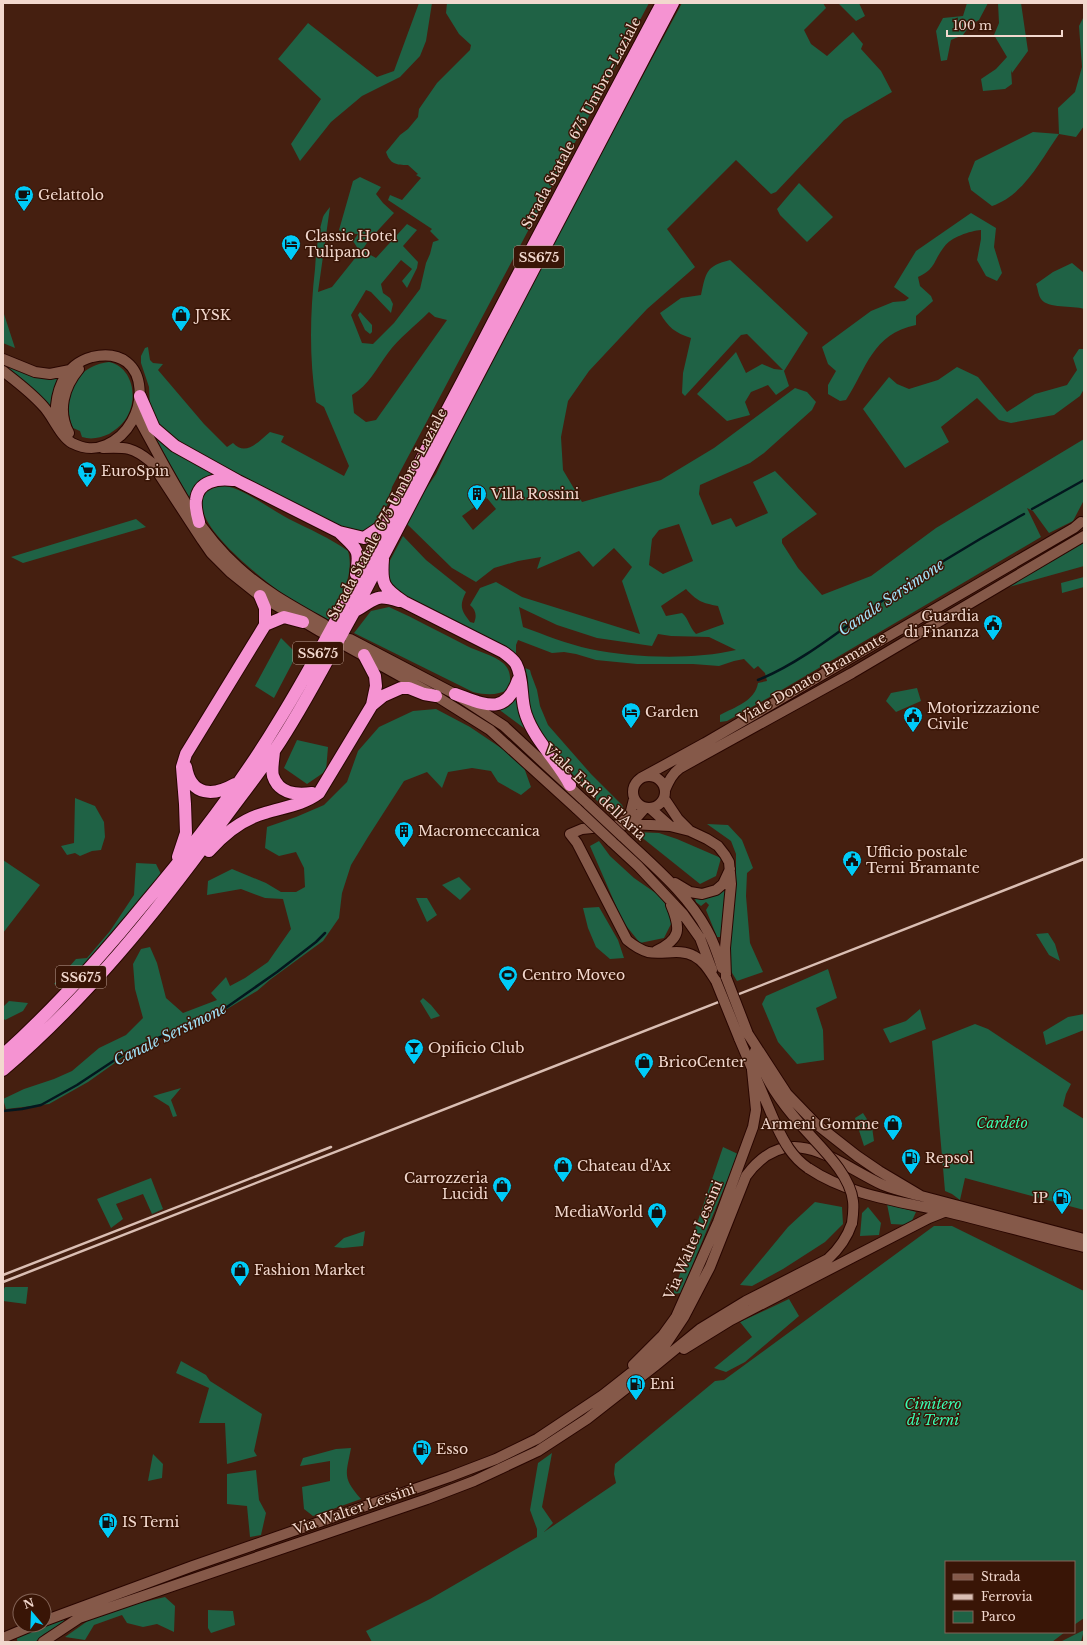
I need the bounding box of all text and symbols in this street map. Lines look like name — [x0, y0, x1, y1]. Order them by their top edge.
scale bar — [947, 12, 1062, 38]
street label: Strada Statale 675 Umbro-Laziale — [517, 14, 645, 232]
text: 100 m — [953, 18, 992, 33]
cafe icon: Gelattolo — [13, 184, 35, 212]
place label: Gelattolo — [38, 186, 104, 204]
place label: Classic Hotel Tulipano — [305, 227, 398, 261]
hotel icon: Classic Hotel Tulipano — [280, 233, 302, 261]
road number: SS675 — [514, 246, 564, 268]
shop icon: JYSK — [170, 304, 192, 332]
place label: JYSK — [193, 306, 232, 324]
street label: Strada Statale 675 Umbro-Laziale — [323, 405, 451, 623]
supermarket icon: EuroSpin — [76, 460, 98, 488]
place label: EuroSpin — [101, 462, 169, 480]
building icon: Villa Rossini — [466, 483, 488, 511]
place label: Villa Rossini — [490, 485, 580, 503]
water label: Canale Sersimone — [834, 554, 948, 639]
place label: Guardia di Finanza — [904, 607, 979, 641]
public building icon: Guardia di Finanza — [982, 613, 1004, 641]
street label: Viale Donato Bramante — [734, 628, 889, 728]
road number: SS675 — [293, 642, 343, 664]
place label: Motorizzazione Civile — [927, 699, 1040, 733]
hotel icon: Garden — [620, 701, 642, 729]
place label: Garden — [645, 703, 699, 721]
public building icon: Motorizzazione Civile — [902, 705, 924, 733]
street label: Viale Eroi dell'Aria — [539, 739, 650, 844]
building icon: Macromeccanica — [393, 820, 415, 848]
place label: Macromeccanica — [418, 822, 540, 840]
place label: Ufficio postale Terni Bramante — [866, 843, 980, 877]
public building icon: Ufficio postale Terni Bramante — [841, 849, 863, 877]
sports icon: Centro Moveo — [497, 964, 519, 992]
road number: SS675 — [56, 966, 106, 988]
place label: Centro Moveo — [522, 966, 625, 984]
water label: Canale Sersimone — [110, 998, 230, 1070]
bar icon: Opificio Club — [403, 1037, 425, 1065]
place label: Opificio Club — [428, 1039, 524, 1057]
shop icon: BricoCenter — [633, 1051, 655, 1079]
place label: BricoCenter — [658, 1053, 746, 1071]
shop icon: Armeni Gomme — [882, 1113, 904, 1141]
park label: Cardeto — [976, 1114, 1028, 1132]
place label: Armeni Gomme — [760, 1115, 879, 1133]
fuel station icon: Repsol — [900, 1147, 922, 1175]
place label: Repsol — [925, 1149, 974, 1167]
shop icon: Chateau d'Ax — [552, 1155, 574, 1183]
place label: Chateau d'Ax — [577, 1157, 671, 1175]
place label: Carrozzeria Lucidi — [404, 1169, 488, 1203]
shop icon: Carrozzeria Lucidi — [491, 1175, 513, 1203]
street label: Via Walter Lessini — [659, 1177, 726, 1303]
fuel station icon: IP — [1051, 1187, 1073, 1215]
place label: IP — [1033, 1189, 1048, 1207]
shop icon: MediaWorld — [646, 1201, 668, 1229]
place label: MediaWorld — [554, 1203, 644, 1221]
shop icon: Fashion Market — [229, 1259, 251, 1287]
place label: Fashion Market — [254, 1261, 366, 1279]
fuel station icon: Eni — [625, 1373, 647, 1401]
place label: Eni — [650, 1375, 675, 1393]
park label: Cimitero di Terni — [904, 1395, 962, 1429]
fuel station icon: Esso — [411, 1438, 433, 1466]
place label: Esso — [436, 1440, 468, 1458]
street label: Via Walter Lessini — [290, 1480, 418, 1539]
fuel station icon: IS Terni — [97, 1511, 119, 1539]
place label: IS Terni — [122, 1513, 180, 1531]
legend — [945, 1561, 1075, 1633]
text: Strada — [981, 1569, 1021, 1584]
text: Ferrovia — [981, 1589, 1033, 1604]
north arrow — [12, 1593, 52, 1633]
text: N — [22, 1595, 37, 1612]
text: Parco — [981, 1609, 1016, 1624]

